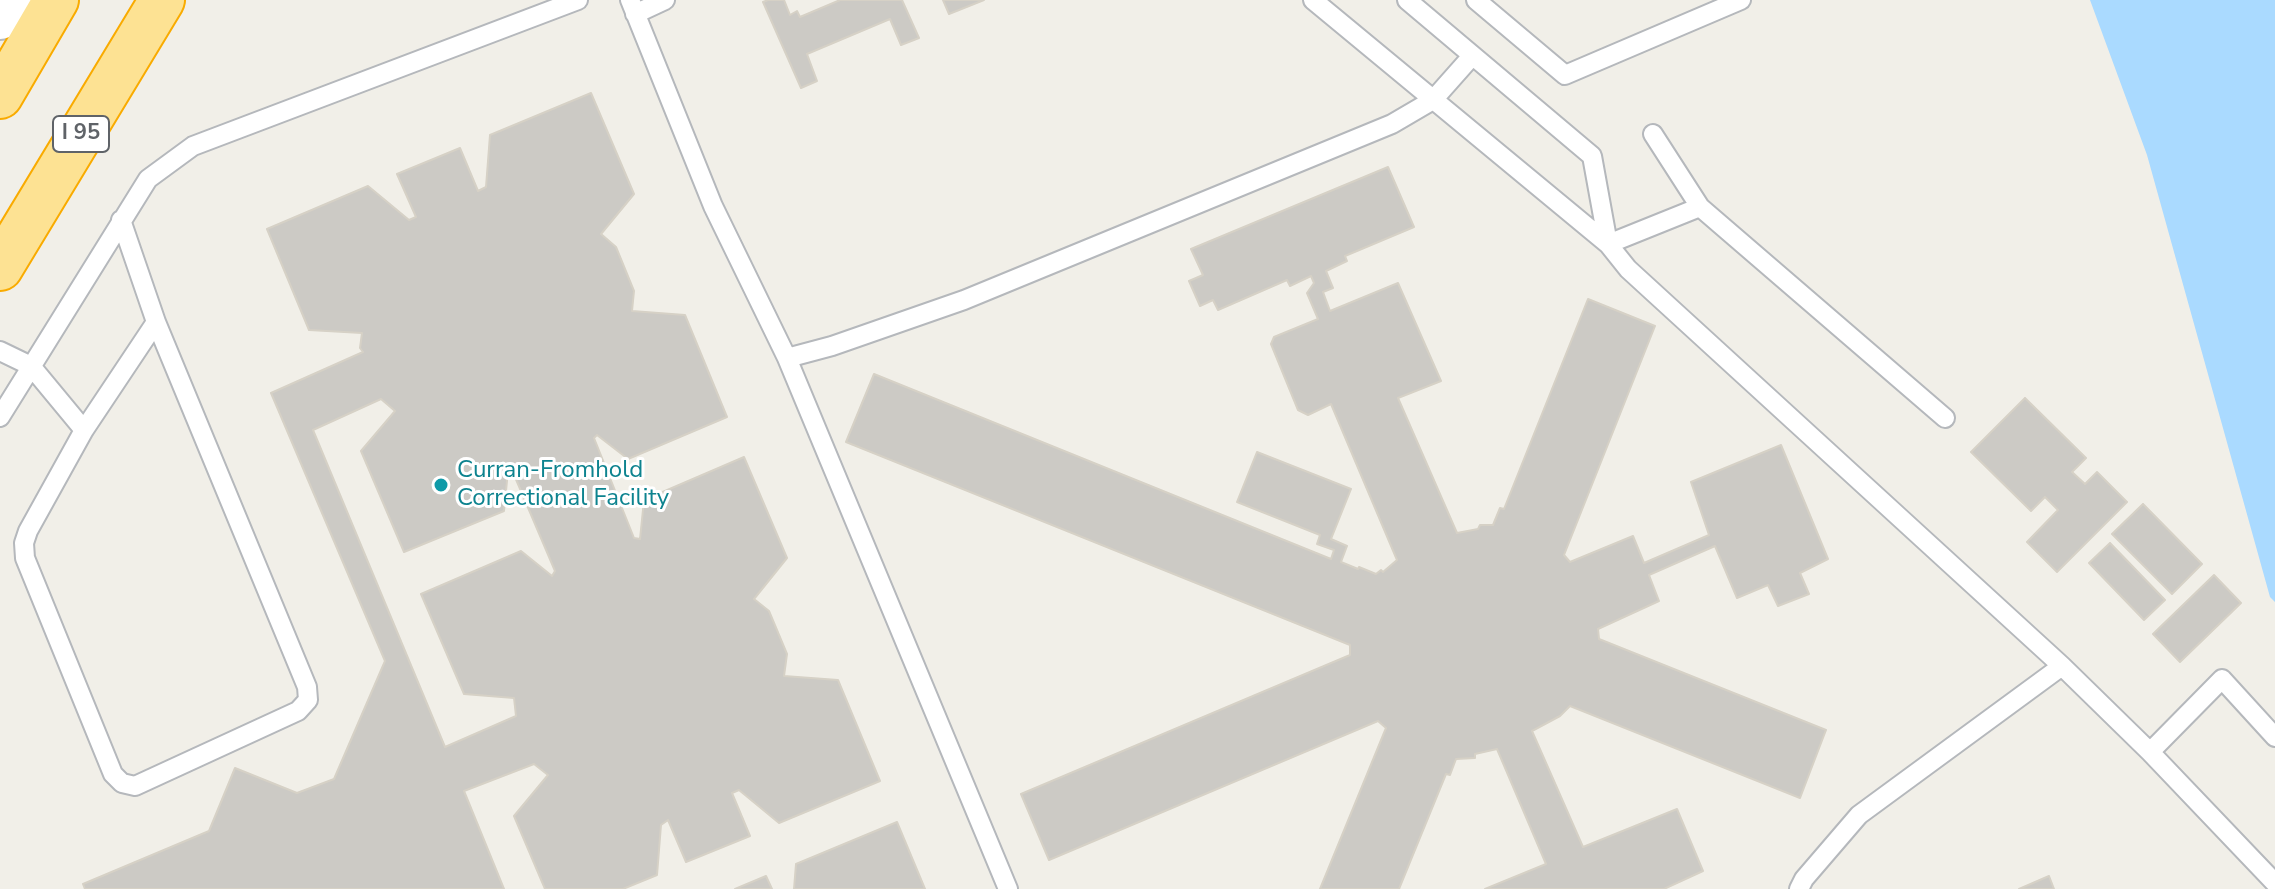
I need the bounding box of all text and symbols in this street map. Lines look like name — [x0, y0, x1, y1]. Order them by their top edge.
road number: I 95 — [53, 116, 109, 152]
place label: Curran-Fromhold Correctional Facility — [457, 457, 669, 513]
marker: Curran-Fromhold Correctional Facility — [432, 476, 450, 494]

